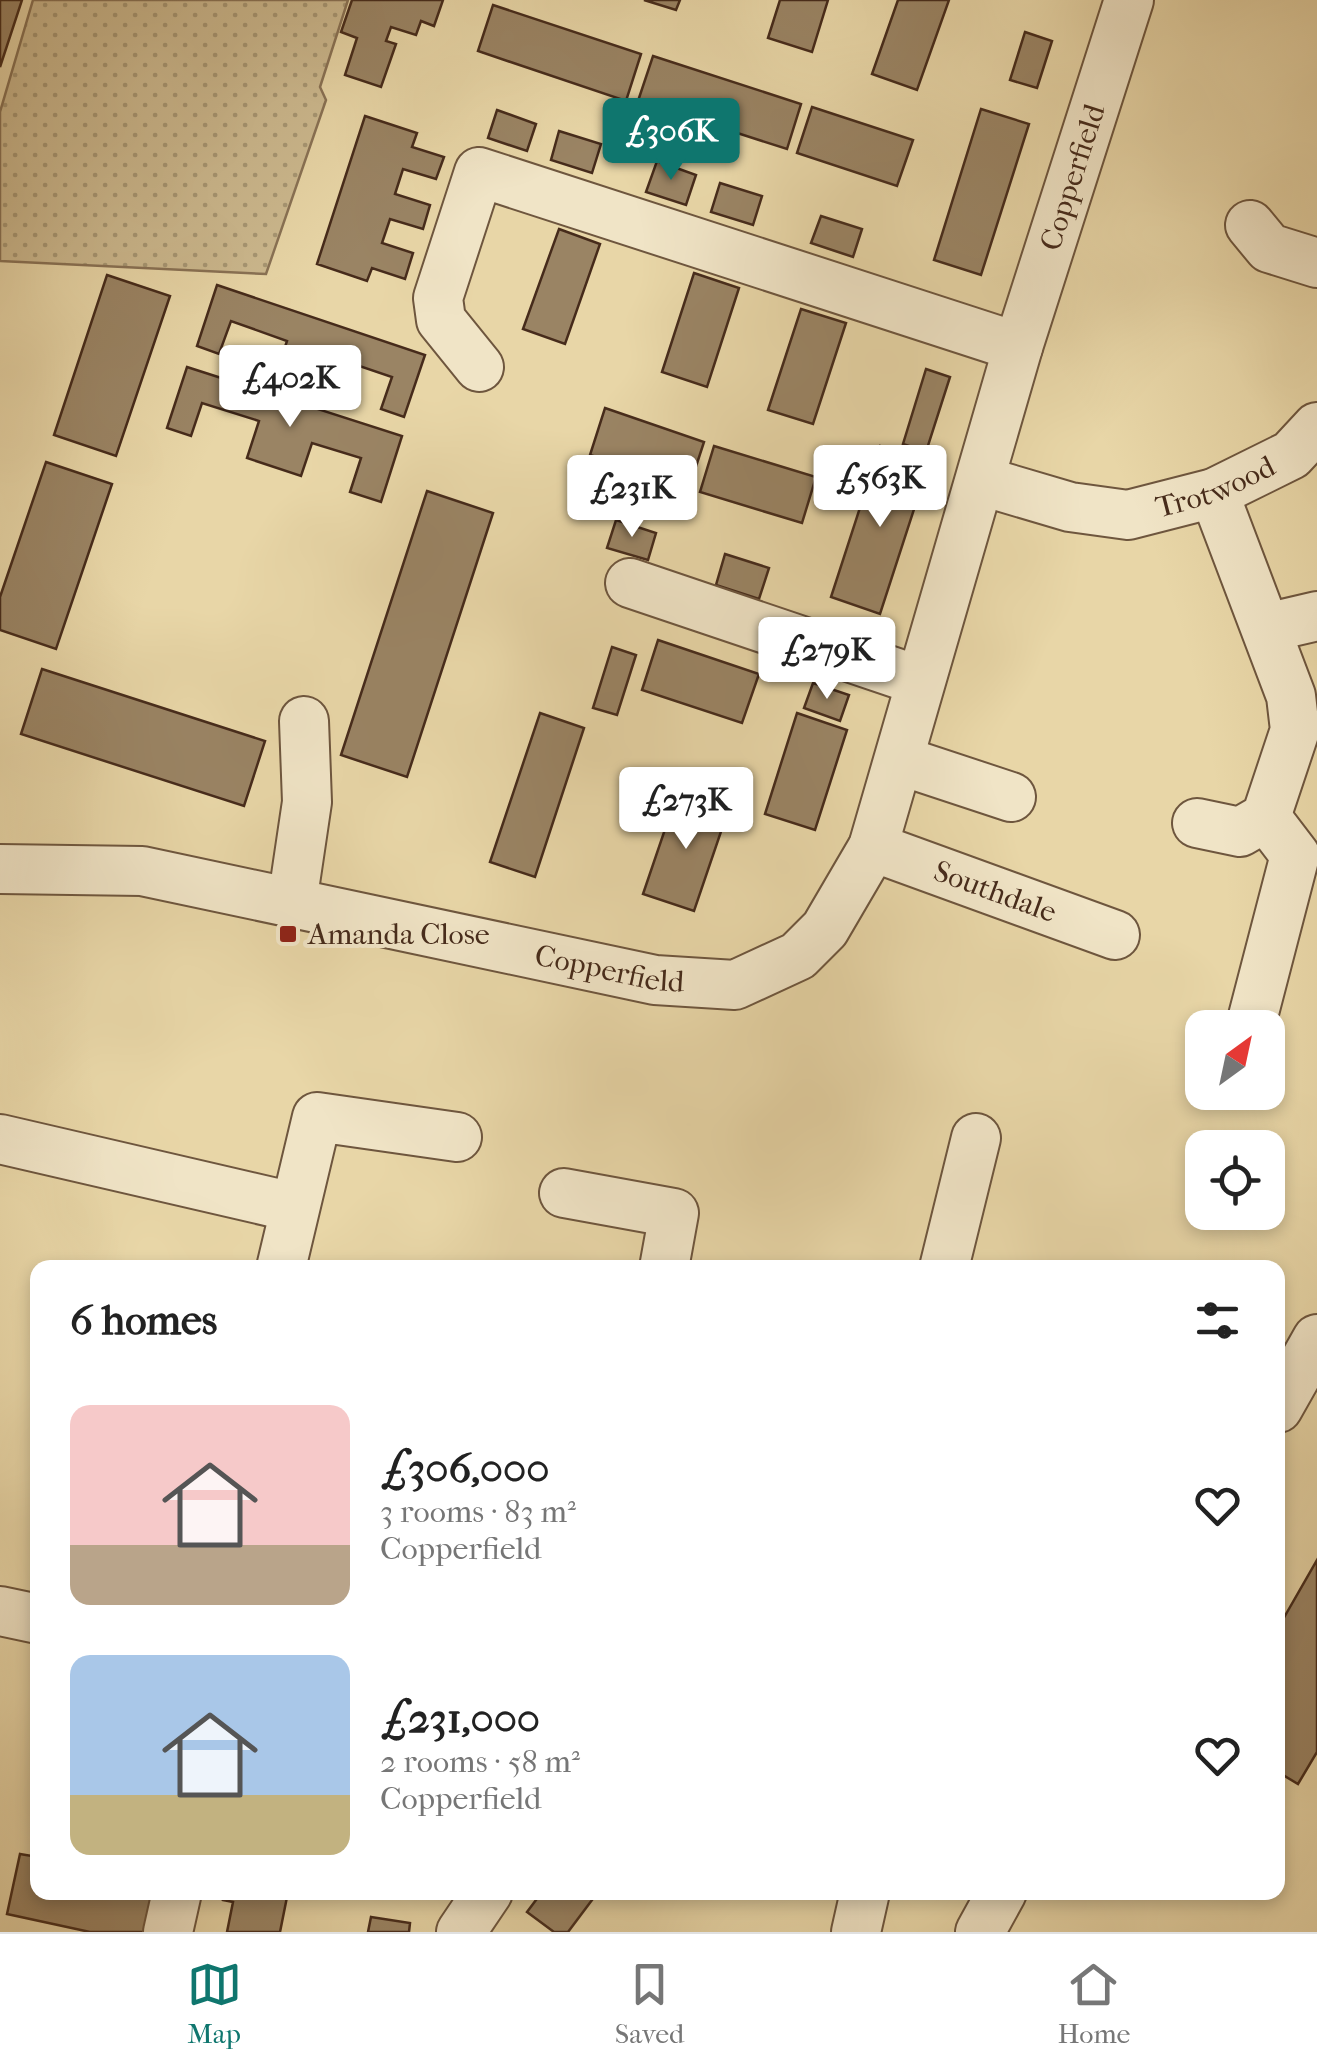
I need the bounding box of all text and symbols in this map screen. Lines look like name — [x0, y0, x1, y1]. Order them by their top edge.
pin: £306K — [601, 98, 741, 183]
street label: Copperfield — [1033, 99, 1113, 255]
text: £306K — [625, 112, 717, 149]
pin: £402K — [220, 345, 360, 430]
text: £402K — [241, 359, 339, 396]
pin: £563K — [810, 445, 950, 530]
street label: Trotwood — [1152, 448, 1281, 525]
pin: £231K — [562, 455, 702, 540]
text: £563K — [836, 459, 924, 496]
text: £231K — [589, 469, 675, 506]
pin: £279K — [757, 617, 897, 702]
text: £279K — [780, 631, 874, 668]
pin: £273K — [616, 767, 756, 852]
text: £273K — [641, 781, 731, 818]
street label: Southdale — [929, 854, 1061, 930]
place label: Amanda Close — [307, 917, 490, 952]
marker: Amanda Close — [277, 923, 299, 945]
street label: Copperfield — [532, 938, 686, 1000]
north arrow — [1185, 1010, 1285, 1110]
map controls — [1185, 1010, 1285, 1230]
button: locate — [1185, 1130, 1285, 1230]
icon: filters — [1190, 1293, 1245, 1348]
text: 6 homes — [70, 1296, 217, 1345]
text: £306,000 — [380, 1444, 549, 1493]
icon: home — [150, 1445, 270, 1565]
icon: heart — [1190, 1478, 1245, 1533]
text: 3 rooms · 83 m² — [380, 1493, 576, 1530]
text: Copperfield — [380, 1530, 542, 1567]
text: £231,000 — [380, 1694, 540, 1743]
icon: home — [150, 1695, 270, 1815]
icon: heart — [1190, 1728, 1245, 1783]
text: 2 rooms · 58 m² — [380, 1743, 580, 1780]
text: Copperfield — [380, 1780, 542, 1817]
tab: Map — [187, 1957, 242, 2050]
tab: Saved — [615, 1957, 684, 2050]
tab: Home — [1058, 1957, 1130, 2050]

